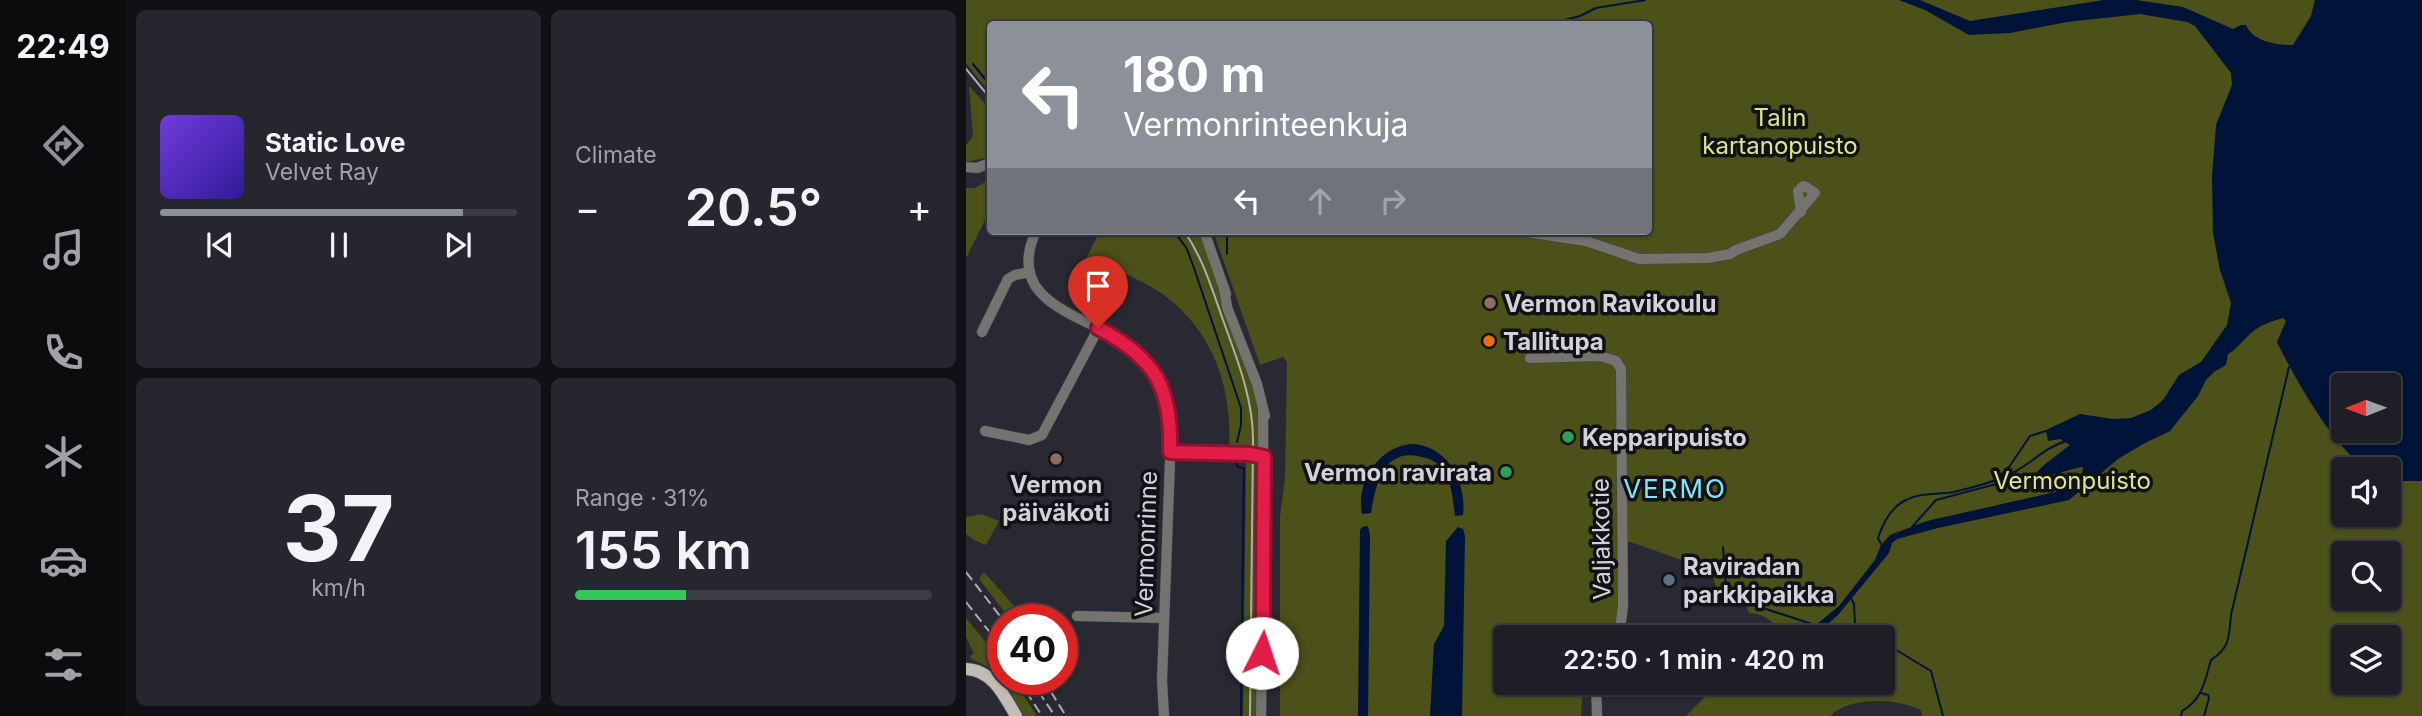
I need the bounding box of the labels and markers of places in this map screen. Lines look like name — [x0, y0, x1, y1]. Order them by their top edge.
pin — [1068, 256, 1128, 328]
place label: Vermon Ravikoulu — [1504, 289, 1717, 318]
marker: Vermon Ravikoulu — [1482, 295, 1498, 311]
place label: Tallitupa — [1503, 327, 1604, 356]
marker: Tallitupa — [1481, 333, 1497, 349]
place label: Kepparipuisto — [1582, 423, 1747, 452]
marker: Kepparipuisto — [1560, 429, 1576, 445]
marker: Vermon päiväkoti — [1048, 451, 1064, 467]
place label: Vermon ravirata — [1304, 458, 1492, 487]
marker: Vermon ravirata — [1498, 464, 1514, 480]
place label: Vermon päiväkoti — [1002, 470, 1110, 527]
place label: Raviradan parkkipaikka — [1683, 552, 1834, 609]
marker: Raviradan parkkipaikka — [1661, 572, 1677, 588]

